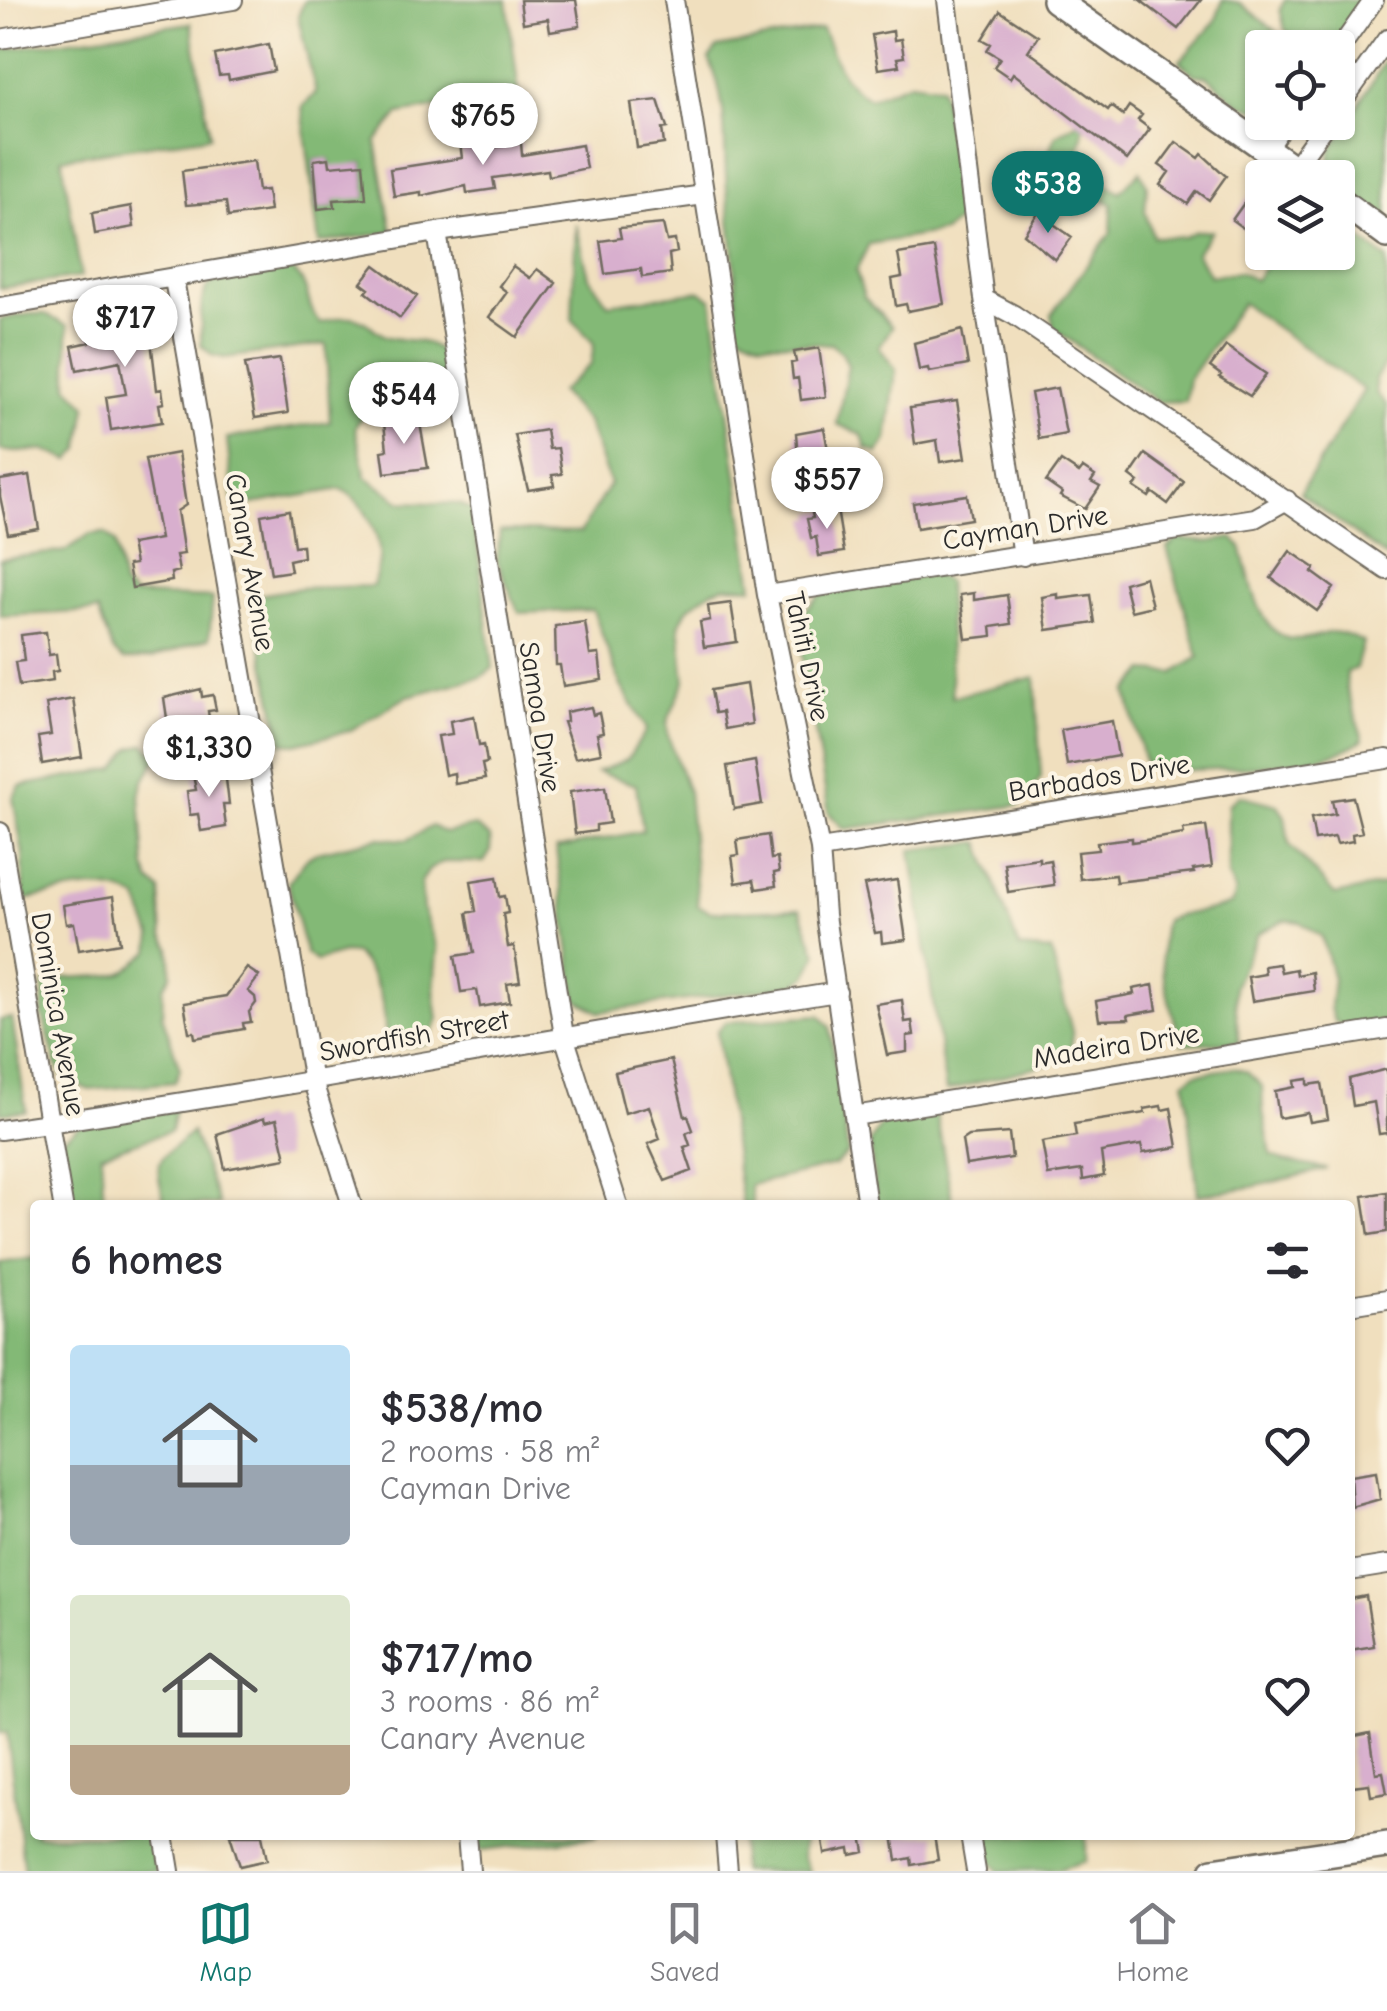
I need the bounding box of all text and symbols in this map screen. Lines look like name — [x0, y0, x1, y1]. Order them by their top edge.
map controls — [1245, 30, 1355, 270]
button: locate — [1245, 30, 1355, 140]
pin: $765 — [424, 83, 542, 168]
text: $765 — [450, 97, 516, 134]
pin: $538 — [989, 151, 1107, 236]
button: layers — [1245, 160, 1355, 270]
text: $538 — [1014, 165, 1082, 202]
pin: $717 — [66, 285, 184, 370]
text: $717 — [95, 299, 155, 336]
pin: $544 — [345, 362, 463, 447]
text: $544 — [371, 376, 437, 413]
pin: $557 — [768, 447, 886, 532]
text: $557 — [793, 461, 861, 498]
street label: Canary Avenue — [219, 471, 281, 654]
street label: Cayman Drive — [940, 499, 1110, 557]
street label: Tahiti Drive — [778, 588, 836, 724]
street label: Samoa Drive — [512, 640, 568, 795]
pin: $1,330 — [128, 715, 290, 800]
text: $1,330 — [165, 729, 253, 766]
street label: Barbados Drive — [1006, 748, 1192, 808]
street label: Dominica Avenue — [24, 910, 92, 1119]
street label: Swordfish Street — [317, 1003, 512, 1068]
street label: Madeira Drive — [1031, 1017, 1202, 1075]
icon: filters — [1260, 1233, 1315, 1288]
text: 6 homes — [70, 1236, 223, 1285]
text: $538/mo — [380, 1384, 543, 1433]
icon: home — [150, 1385, 270, 1505]
icon: heart — [1260, 1418, 1315, 1473]
text: 2 rooms · 58 m² — [380, 1433, 599, 1470]
text: Cayman Drive — [380, 1470, 571, 1507]
text: $717/mo — [380, 1634, 533, 1683]
icon: home — [150, 1635, 270, 1755]
icon: heart — [1260, 1668, 1315, 1723]
text: 3 rooms · 86 m² — [380, 1683, 599, 1720]
text: Canary Avenue — [380, 1720, 586, 1757]
tab: Map — [198, 1896, 253, 1988]
tab: Saved — [650, 1896, 720, 1988]
tab: Home — [1116, 1896, 1189, 1988]

